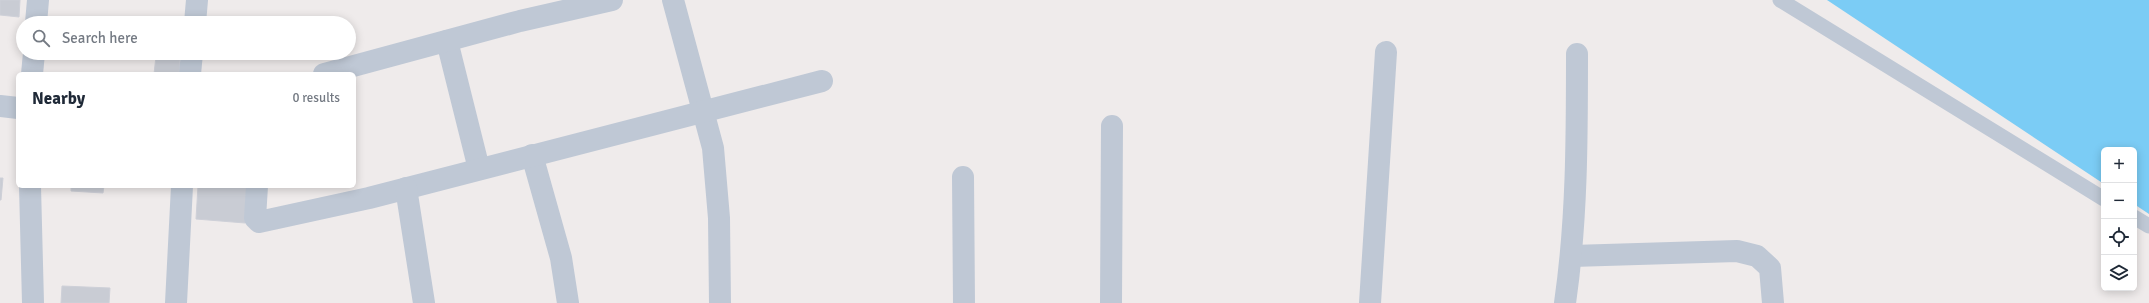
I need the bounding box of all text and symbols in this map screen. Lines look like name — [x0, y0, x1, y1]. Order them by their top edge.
search box — [16, 16, 356, 60]
icon: search — [30, 27, 52, 49]
text: Search here — [62, 29, 138, 47]
text: Nearby — [32, 88, 85, 109]
text: 0 results — [292, 90, 340, 106]
map controls — [2101, 147, 2137, 291]
button: + — [2101, 147, 2137, 183]
button: − — [2101, 183, 2137, 219]
button: locate — [2101, 219, 2137, 255]
button: layers — [2101, 255, 2137, 291]

